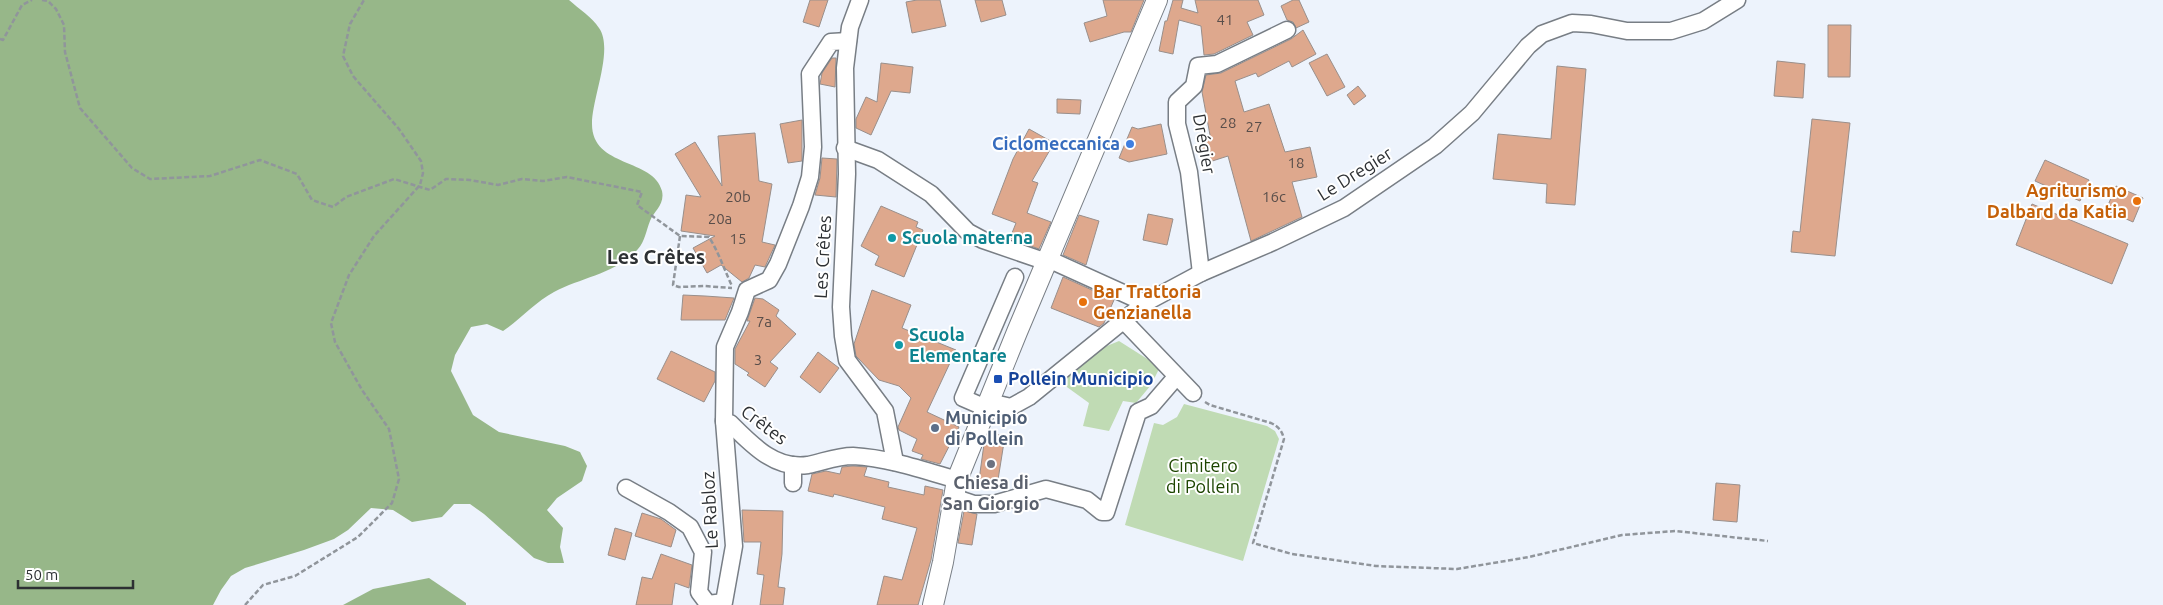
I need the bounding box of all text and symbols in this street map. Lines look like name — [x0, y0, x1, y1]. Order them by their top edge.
house number: 41 — [1217, 11, 1233, 28]
street label: Drégier — [1190, 112, 1220, 176]
house number: 28 — [1220, 114, 1236, 131]
house number: 27 — [1246, 118, 1262, 135]
place label: Ciclomeccanica — [992, 133, 1120, 153]
marker: Ciclomeccanica — [1124, 138, 1136, 150]
street label: Le Dregier — [1313, 142, 1396, 204]
house number: 18 — [1288, 154, 1304, 171]
place label: Agriturismo Dalbard da Katia — [1987, 180, 2127, 221]
house number: 20b — [725, 188, 751, 205]
house number: 16c — [1262, 188, 1286, 205]
marker: Agriturismo Dalbard da Katia — [2131, 195, 2143, 207]
house number: 20a — [708, 210, 732, 227]
street label: Les Crêtes — [810, 214, 834, 299]
place label: Scuola materna — [902, 227, 1033, 247]
house number: 15 — [730, 230, 746, 247]
marker: Scuola materna — [886, 232, 898, 244]
district label: Les Crêtes — [607, 245, 705, 268]
place label: Bar Trattoria Genzianella — [1093, 281, 1201, 322]
marker: Bar Trattoria Genzianella — [1077, 296, 1089, 308]
house number: 7a — [756, 313, 772, 330]
place label: Scuola Elementare — [909, 324, 1007, 365]
marker: Scuola Elementare — [893, 339, 905, 351]
house number: 3 — [754, 351, 762, 368]
place label: Pollein Municipio — [1008, 368, 1154, 388]
marker: Pollein Municipio — [992, 373, 1004, 385]
street label: Crêtes — [738, 400, 792, 448]
place label: Municipio di Pollein — [945, 407, 1028, 448]
marker: Municipio di Pollein — [929, 422, 941, 434]
park label: Cimitero di Pollein — [1166, 455, 1240, 496]
marker: Chiesa di San Giorgio — [985, 458, 997, 470]
street label: Le Rabloz — [697, 471, 721, 549]
place label: Chiesa di San Giorgio — [943, 472, 1039, 513]
scale bar — [18, 558, 132, 590]
text: 50 m — [25, 566, 58, 583]

